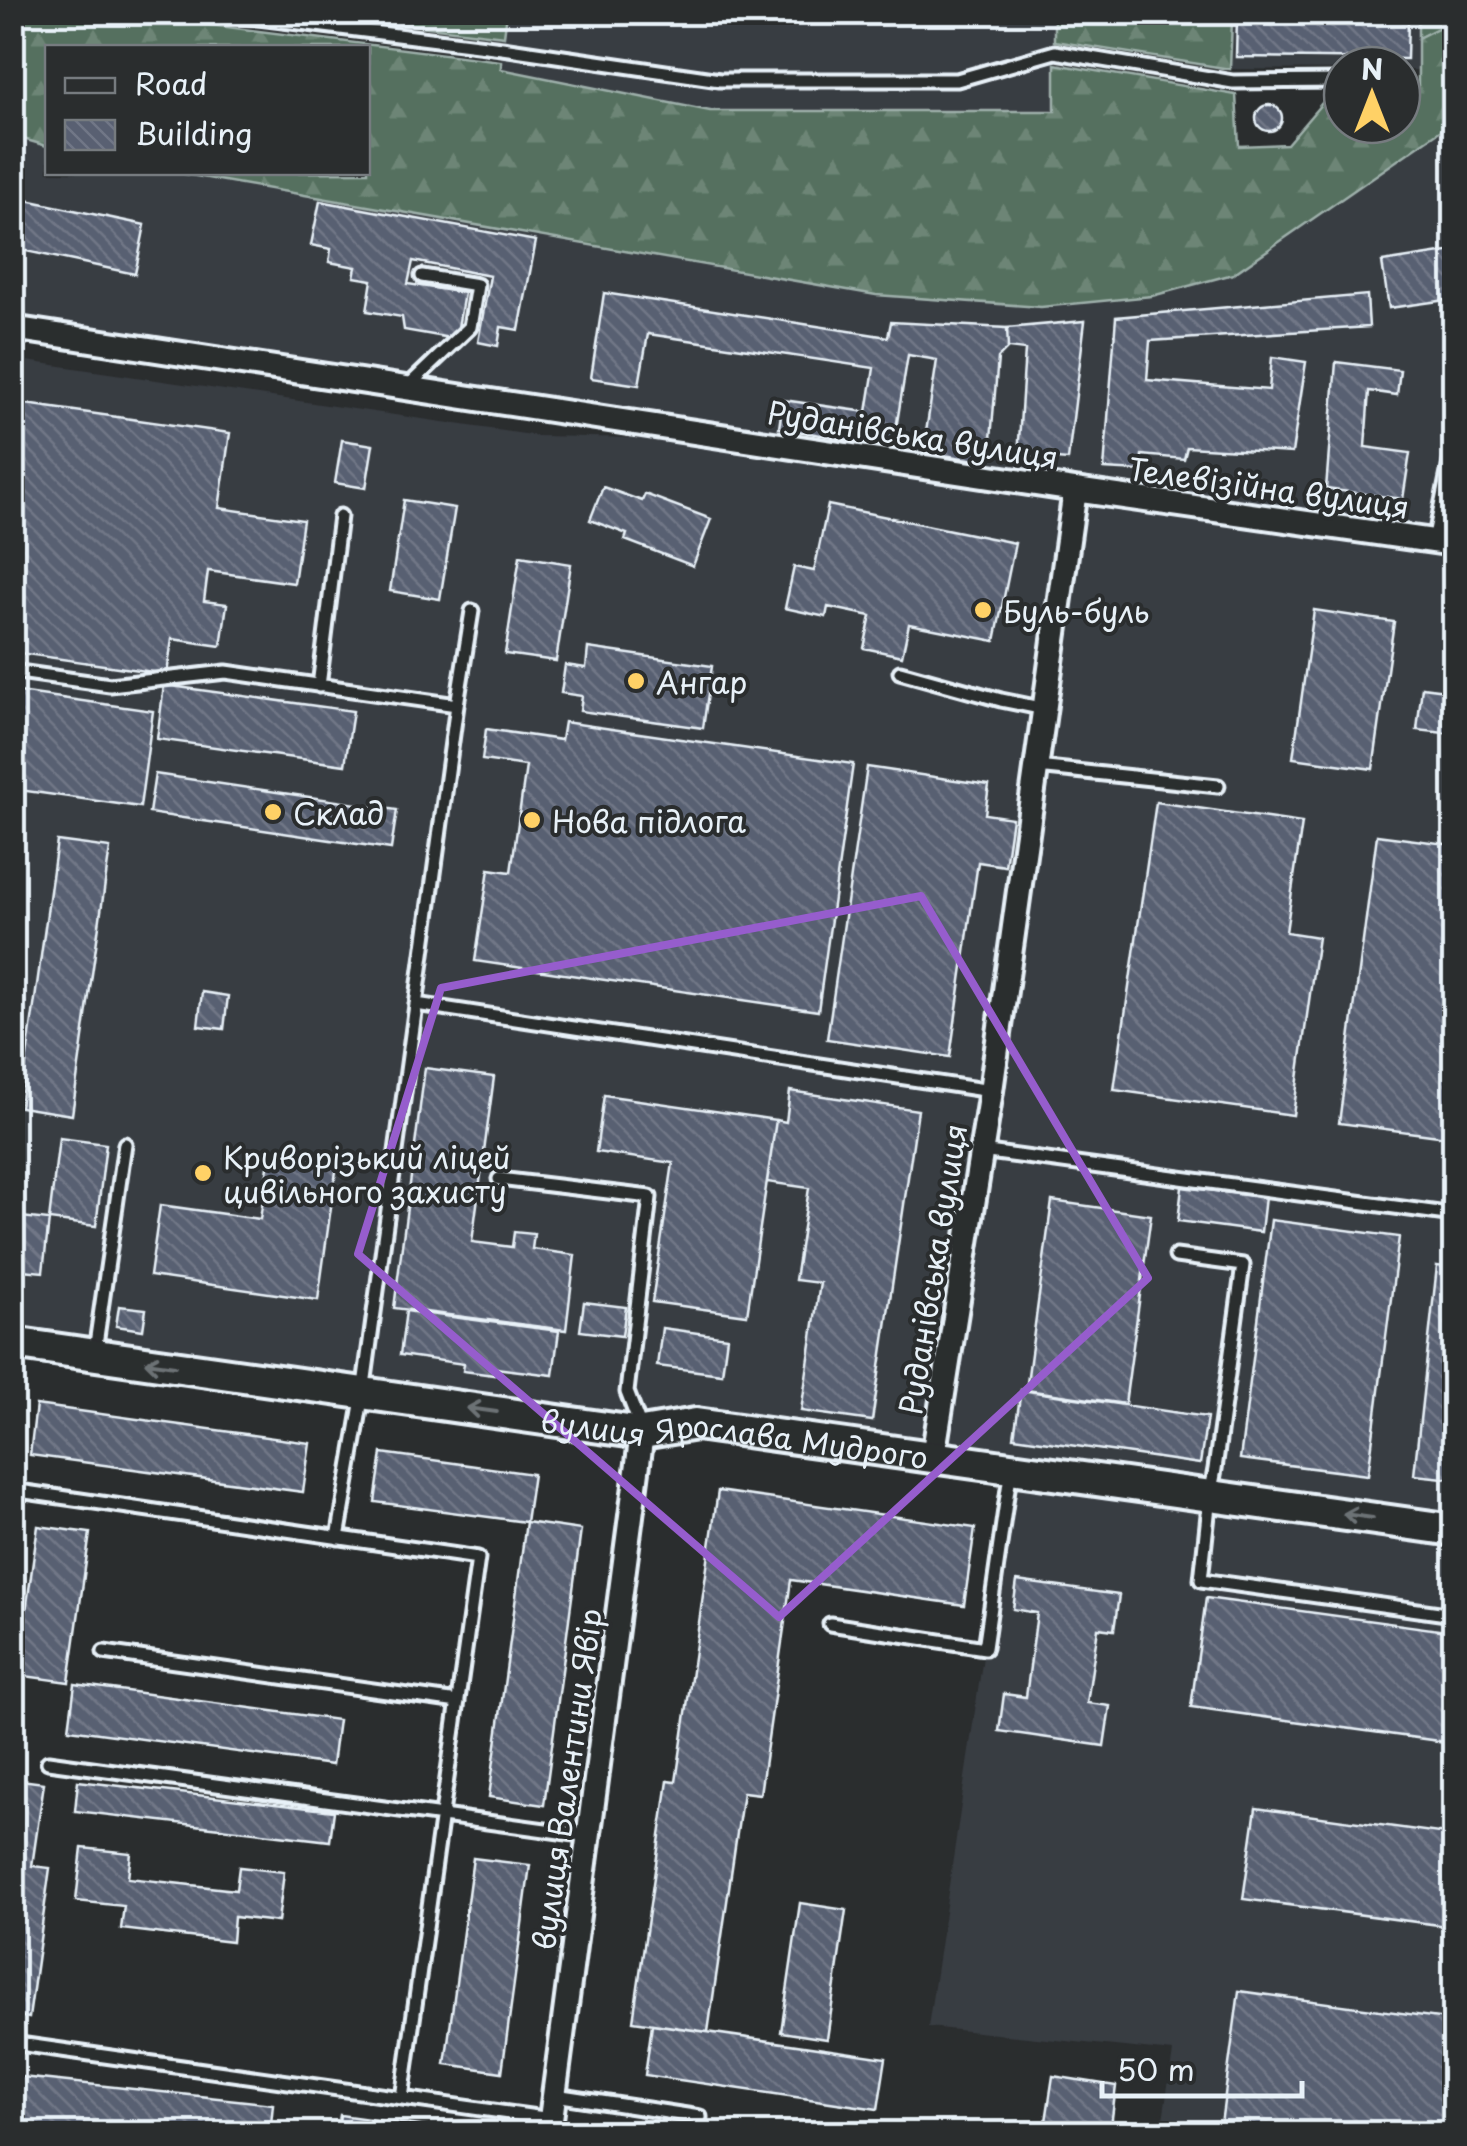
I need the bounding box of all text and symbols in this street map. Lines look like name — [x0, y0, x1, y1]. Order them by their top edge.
legend — [45, 45, 370, 175]
north arrow — [1322, 45, 1422, 145]
text: N — [1361, 47, 1383, 90]
text: Road — [135, 60, 208, 105]
text: Building — [135, 110, 252, 155]
street label: Руданівська вулиця — [764, 389, 1062, 479]
street label: Телевізійна вулиця — [1126, 445, 1412, 529]
place label: Буль-буль — [1003, 588, 1149, 633]
marker: Буль-буль — [972, 599, 994, 621]
place label: Ангар — [656, 659, 747, 704]
marker: Ангар — [625, 670, 647, 692]
place label: Склад — [293, 790, 385, 835]
place label: Нова підлога — [552, 798, 746, 843]
marker: Склад — [262, 801, 284, 823]
marker: Нова підлога — [521, 809, 543, 831]
street label: Руданівська вулиця — [887, 1120, 977, 1418]
place label: Криворізький ліцей цивільного захисту — [223, 1134, 511, 1213]
marker: Криворізький ліцей цивільного захисту — [192, 1162, 214, 1184]
one-way arrow — [144, 1355, 176, 1373]
street label: вулиця Ярослава Мудрого — [538, 1396, 931, 1479]
one-way arrow — [466, 1400, 498, 1419]
one-way arrow — [1342, 1507, 1375, 1525]
street label: вулиця Валентини Явір — [520, 1605, 612, 1953]
scale bar — [1102, 2036, 1302, 2098]
text: 50 m — [1117, 2046, 1195, 2091]

